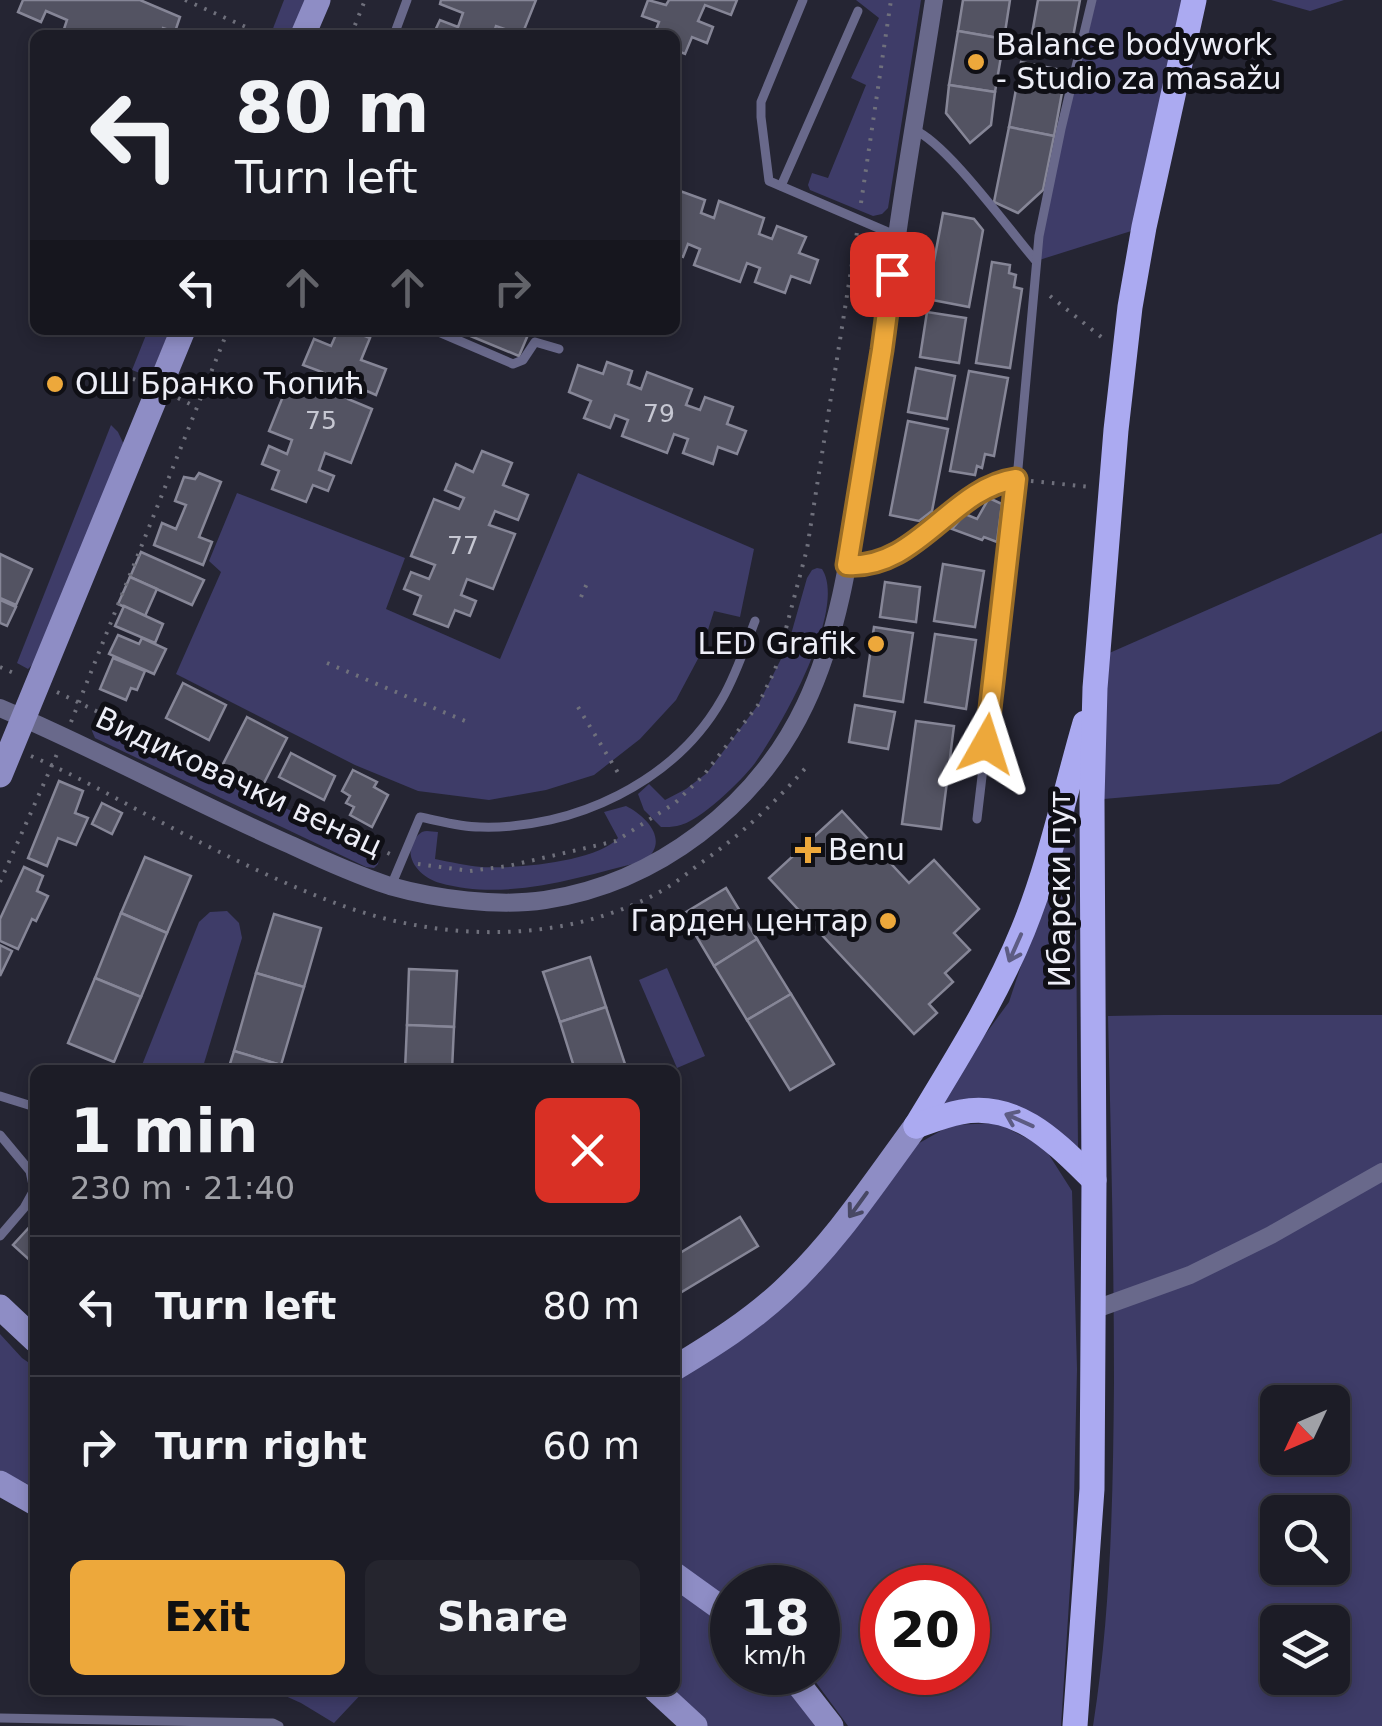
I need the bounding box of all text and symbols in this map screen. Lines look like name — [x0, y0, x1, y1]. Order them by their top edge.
place label: Balance bodywork - Studio za masažu — [996, 27, 1282, 96]
marker: Balance bodywork - Studio za masažu — [965, 51, 987, 73]
text: 80 m — [235, 67, 430, 149]
icon: left — [70, 70, 200, 200]
text: Turn left — [235, 151, 418, 204]
pin — [850, 232, 935, 317]
icon: arrive — [865, 247, 920, 302]
icon: left — [170, 260, 225, 315]
icon: ahead — [275, 260, 330, 315]
icon: ahead — [380, 260, 435, 315]
icon: right — [485, 260, 540, 315]
place label: ОШ Бранко Ћопић — [75, 366, 364, 401]
marker: ОШ Бранко Ћопић — [44, 373, 66, 395]
house number: 79 — [643, 399, 675, 428]
house number: 75 — [305, 406, 337, 435]
house number: 77 — [447, 531, 479, 560]
place label: LED Grafik — [697, 626, 857, 661]
marker: LED Grafik — [865, 633, 887, 655]
position arrow — [934, 692, 1038, 796]
street label: Видиковачки венац — [90, 700, 388, 863]
street label: Ибарски пут — [1042, 791, 1077, 987]
place label: Benu — [828, 832, 905, 867]
marker: Benu — [797, 839, 819, 861]
place label: Гарден центар — [631, 903, 868, 938]
marker: Гарден центар — [877, 910, 899, 932]
one-way arrow — [1005, 932, 1023, 963]
text: 1 min — [70, 1096, 258, 1166]
button: close — [535, 1098, 640, 1203]
one-way arrow — [1004, 1110, 1035, 1128]
text: 230 m · 21:40 — [70, 1169, 295, 1207]
one-way arrow — [848, 1191, 869, 1218]
icon: left — [70, 1279, 125, 1334]
text: Turn left — [155, 1284, 336, 1328]
text: 80 m — [543, 1284, 640, 1328]
north arrow — [1260, 1385, 1350, 1475]
map controls — [1260, 1385, 1350, 1695]
icon: right — [70, 1419, 125, 1474]
text: Turn right — [155, 1424, 367, 1468]
text: 60 m — [543, 1424, 640, 1468]
button: search — [1260, 1495, 1350, 1585]
button: Exit — [70, 1560, 345, 1675]
button: Share — [365, 1560, 640, 1675]
speed limit sign: 20 — [860, 1565, 990, 1695]
text: 18 — [740, 1589, 810, 1647]
button: layers — [1260, 1605, 1350, 1695]
text: km/h — [743, 1641, 807, 1670]

